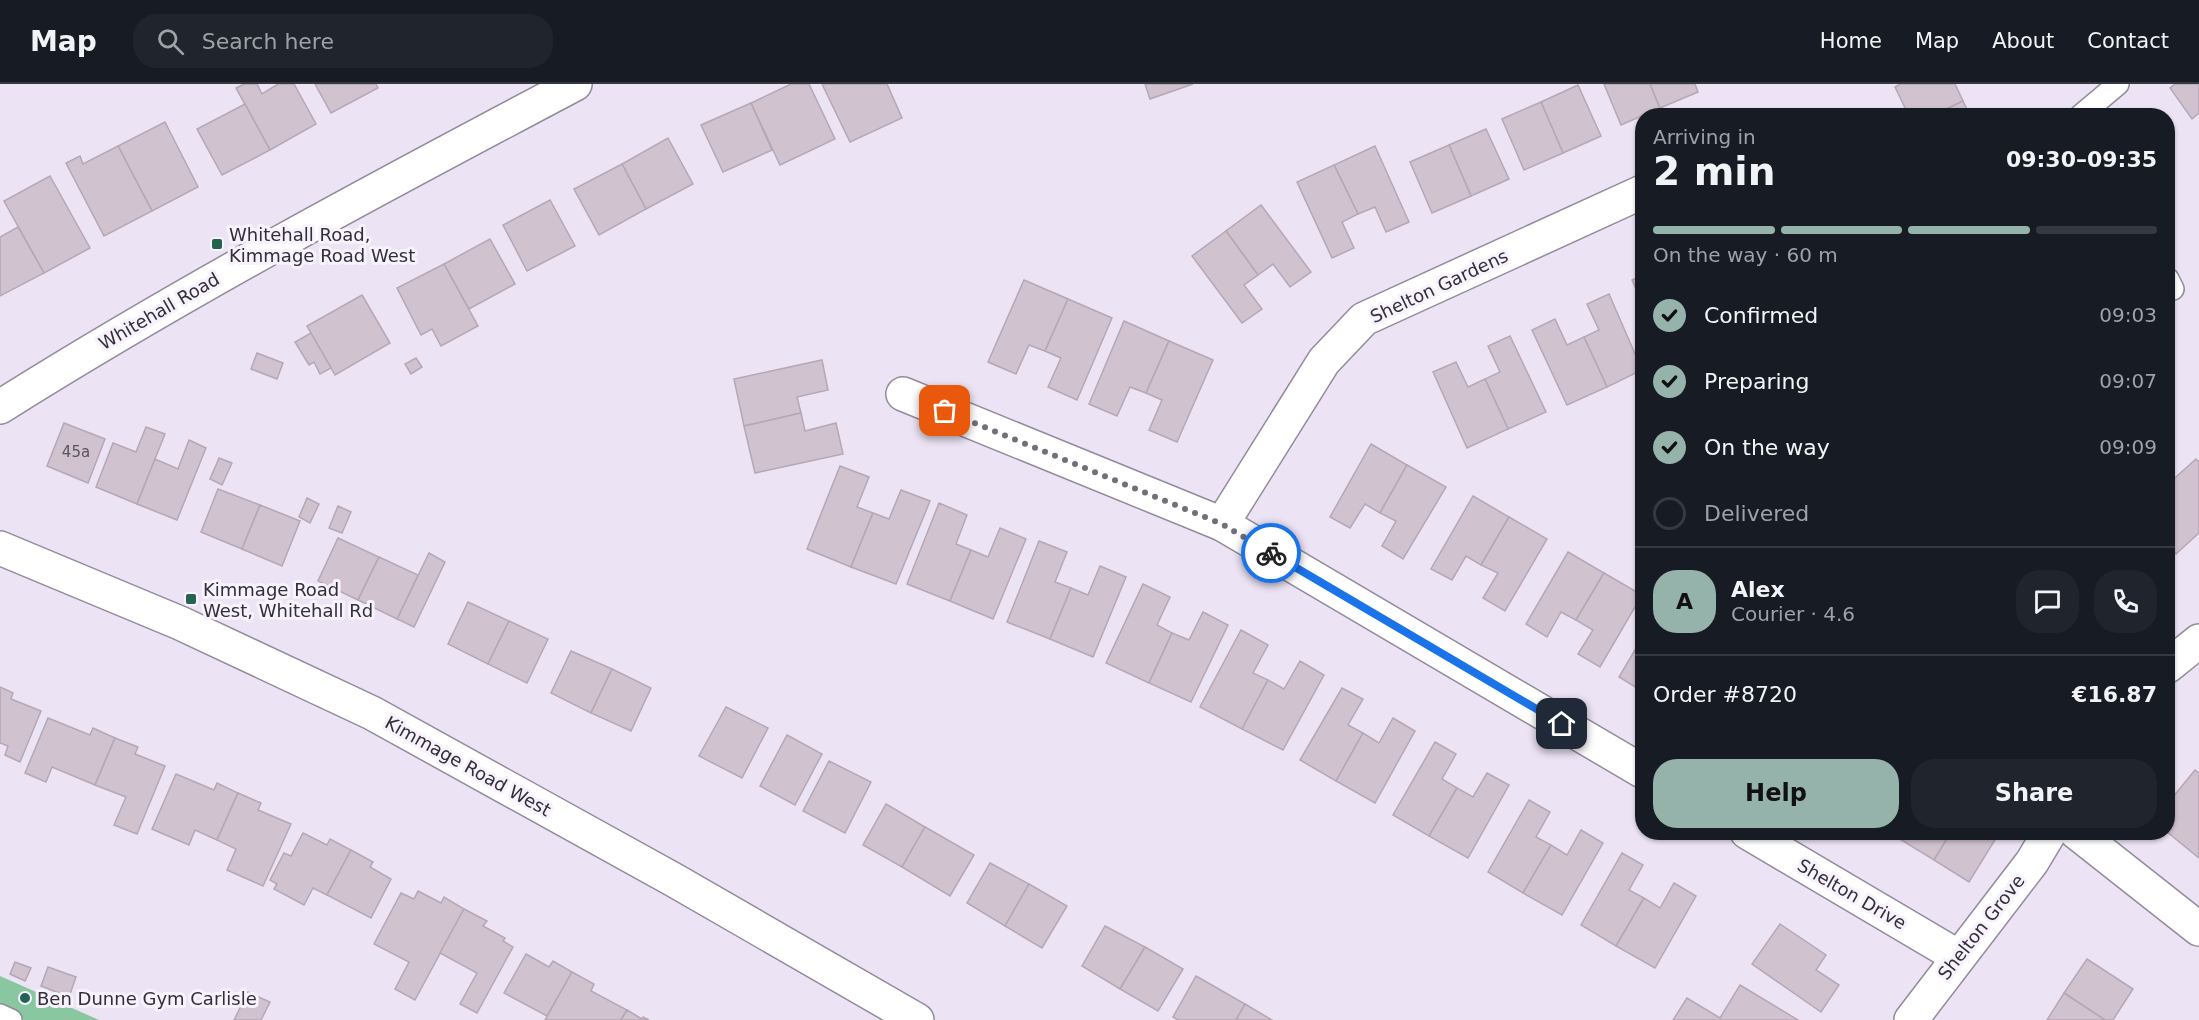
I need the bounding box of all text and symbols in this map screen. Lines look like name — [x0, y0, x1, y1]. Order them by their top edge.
search box — [133, 14, 553, 68]
text: Map — [30, 25, 97, 58]
icon: search — [154, 25, 187, 58]
text: Search here — [202, 29, 334, 54]
text: Home — [1820, 29, 1882, 53]
text: Map — [1915, 29, 1959, 53]
text: About — [1992, 29, 2054, 53]
text: Contact — [2087, 29, 2169, 53]
text: Arriving in — [1653, 125, 1756, 149]
text: 09:30–09:35 — [2006, 147, 2157, 172]
text: 2 min — [1653, 149, 1775, 194]
place label: Whitehall Road, Kimmage Road West — [229, 224, 415, 266]
marker: Whitehall Road, Kimmage Road West — [210, 237, 224, 251]
text: On the way · 60 m — [1653, 243, 1838, 267]
street label: Shelton Gardens — [1367, 245, 1511, 327]
street label: Whitehall Road — [95, 268, 223, 354]
icon: check — [1653, 299, 1686, 332]
text: Confirmed — [1704, 303, 1818, 328]
text: 09:03 — [2099, 303, 2157, 327]
icon: check — [1653, 365, 1686, 398]
text: Preparing — [1704, 369, 1810, 394]
text: 09:07 — [2099, 369, 2157, 393]
pin — [919, 385, 970, 436]
icon: bag — [928, 394, 961, 427]
icon: check — [1653, 431, 1686, 464]
text: On the way — [1704, 435, 1830, 460]
text: 09:09 — [2099, 435, 2157, 459]
house number: 45a — [62, 443, 90, 461]
text: Delivered — [1704, 501, 1809, 526]
courier — [1241, 523, 1301, 583]
icon: bike — [1255, 537, 1288, 570]
button: chat — [2016, 570, 2079, 633]
button: phone — [2094, 570, 2157, 633]
text: Alex — [1731, 577, 1785, 602]
place label: Kimmage Road West, Whitehall Rd — [203, 579, 373, 621]
text: A — [1676, 589, 1693, 614]
marker: Kimmage Road West, Whitehall Rd — [184, 592, 198, 606]
text: Courier · 4.6 — [1731, 602, 1855, 626]
text: Order #8720 — [1653, 682, 1797, 707]
text: €16.87 — [2072, 682, 2157, 707]
pin — [1536, 698, 1587, 749]
icon: home — [1545, 707, 1578, 740]
street label: Kimmage Road West — [381, 712, 555, 820]
button: Help — [1653, 759, 1899, 828]
button: Share — [1911, 759, 2157, 828]
street label: Shelton Drive — [1794, 854, 1910, 934]
street label: Shelton Grove — [1933, 870, 2029, 984]
place label: Ben Dunne Gym Carlisle — [37, 988, 257, 1009]
marker: Ben Dunne Gym Carlisle — [18, 991, 32, 1005]

